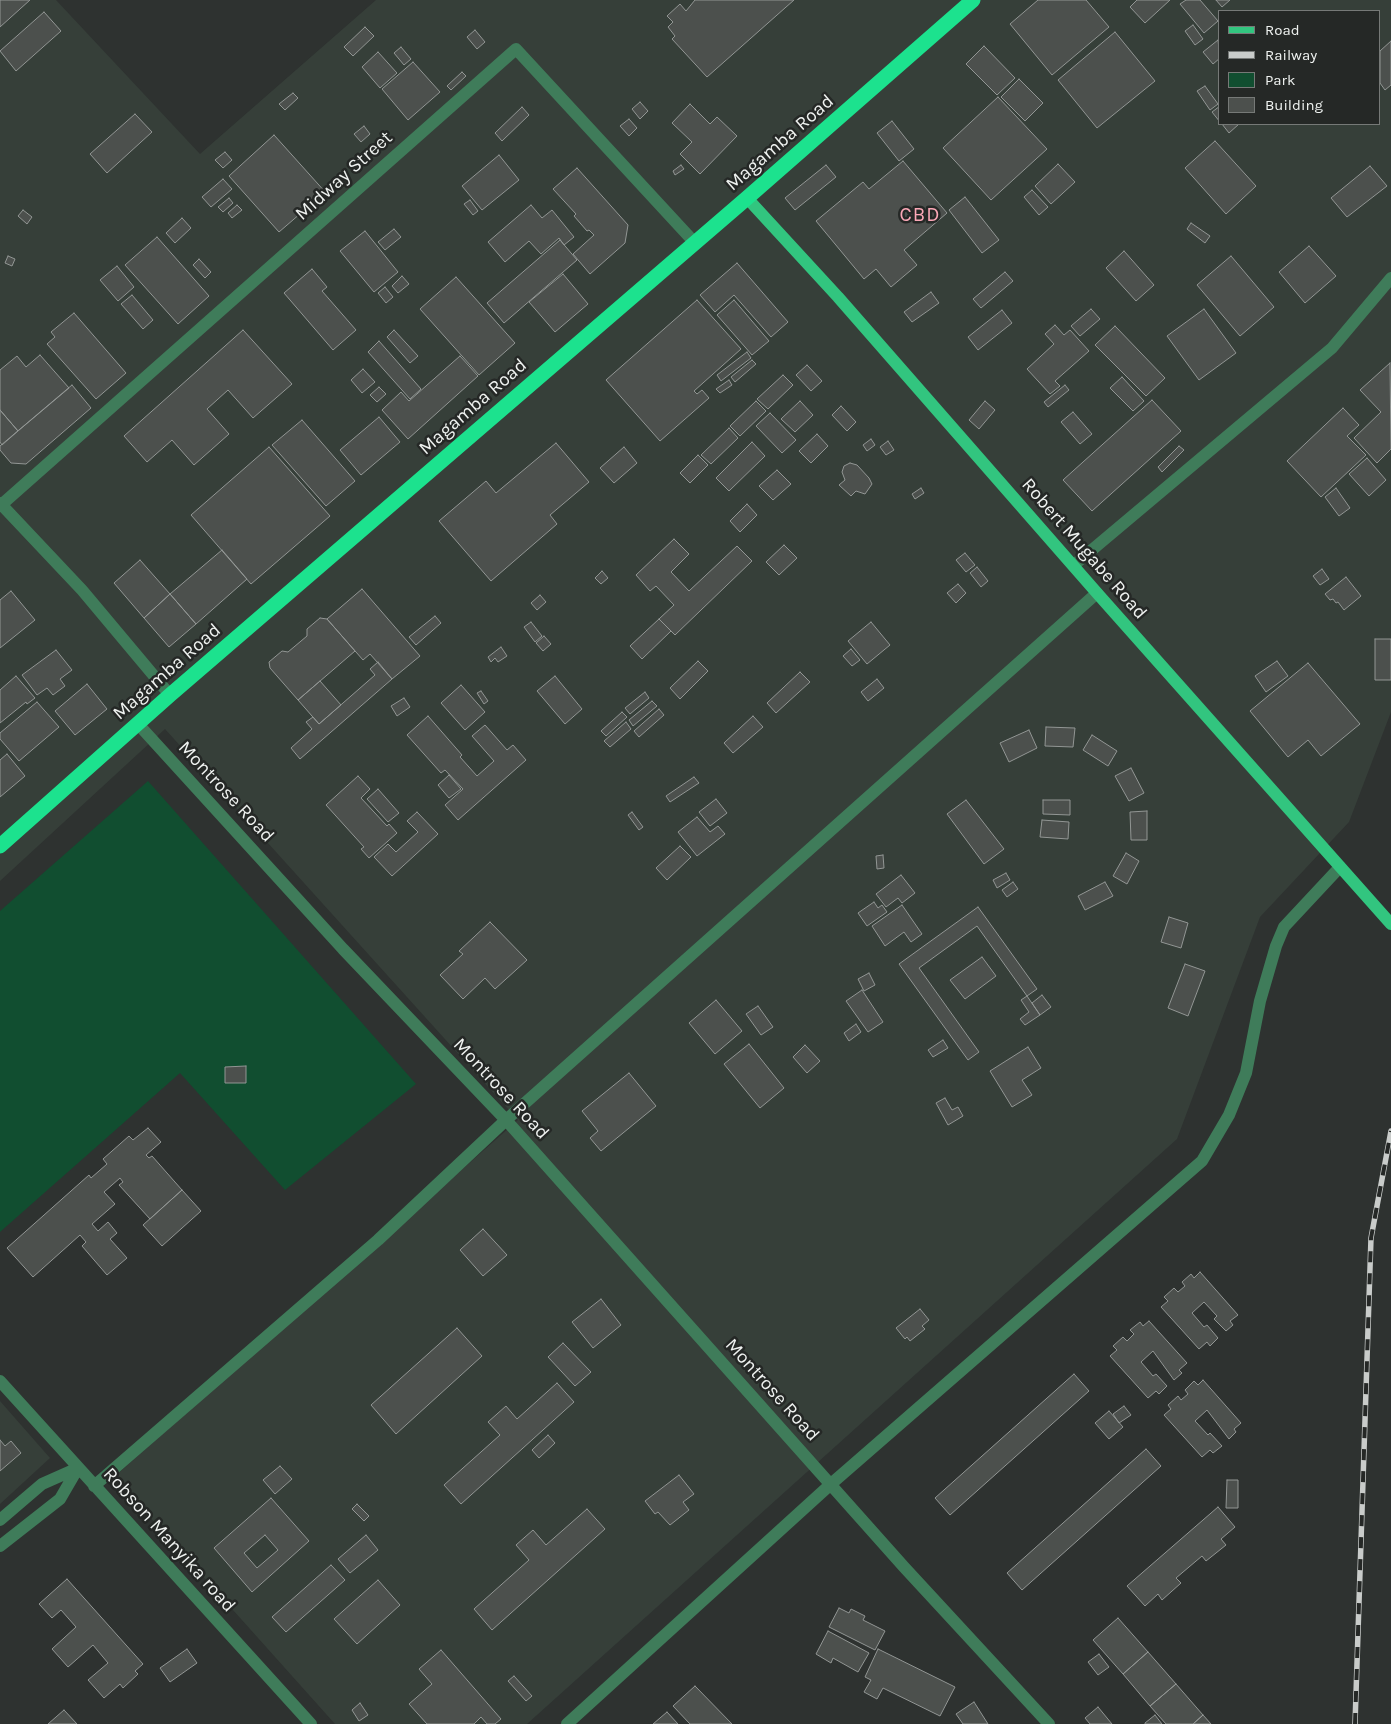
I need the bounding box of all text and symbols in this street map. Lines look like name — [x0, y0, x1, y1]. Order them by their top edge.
legend — [1218, 10, 1381, 125]
text: Road — [1265, 21, 1300, 39]
text: Railway — [1265, 46, 1317, 64]
text: Park — [1265, 71, 1295, 89]
street label: Magamba Road — [721, 90, 839, 196]
text: Building — [1265, 96, 1323, 114]
street label: Midway Street — [291, 126, 397, 226]
district label: CBD — [899, 203, 941, 227]
street label: Magamba Road — [414, 354, 532, 460]
street label: Robert Mugabe Road — [1016, 474, 1152, 624]
street label: Magamba Road — [108, 619, 226, 725]
street label: Montrose Road — [173, 737, 279, 847]
street label: Montrose Road — [448, 1034, 554, 1144]
street label: Montrose Road — [720, 1334, 824, 1446]
street label: Robson Manyika road — [98, 1463, 240, 1617]

